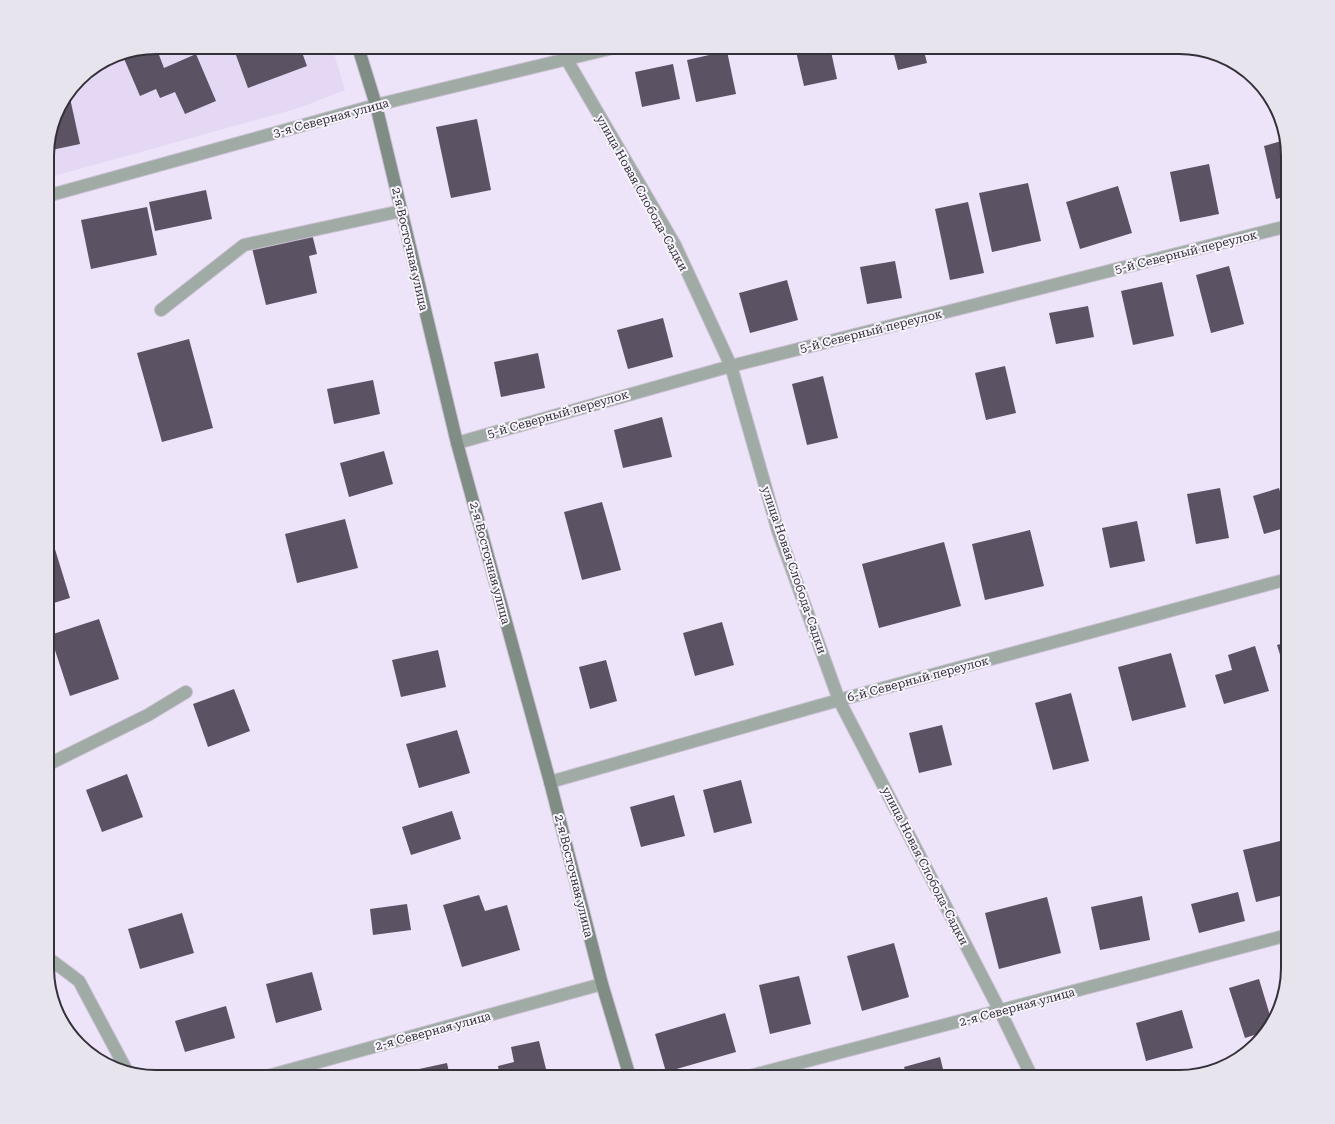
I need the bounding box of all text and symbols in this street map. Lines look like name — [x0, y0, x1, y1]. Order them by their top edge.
street label: 3-я Северная улица — [272, 96, 391, 140]
street label: улица Новая Слобода-Садки — [593, 113, 691, 273]
street label: 2-я Восточная улица — [389, 186, 431, 312]
street label: 5-й Северный переулок — [1113, 227, 1259, 276]
street label: 5-й Северный переулок — [798, 306, 944, 355]
street label: 5-й Северный переулок — [486, 387, 631, 441]
street label: улица Новая Слобода-Садки — [759, 484, 829, 656]
street label: 2-я Восточная улица — [467, 500, 513, 626]
street label: 6-й Северный переулок — [846, 653, 991, 705]
street label: улица Новая Слобода-Садки — [879, 784, 971, 948]
street label: 2-я Восточная улица — [552, 813, 596, 939]
street label: 2-я Северная улица — [958, 985, 1077, 1029]
street label: 2-я Северная улица — [374, 1009, 493, 1053]

